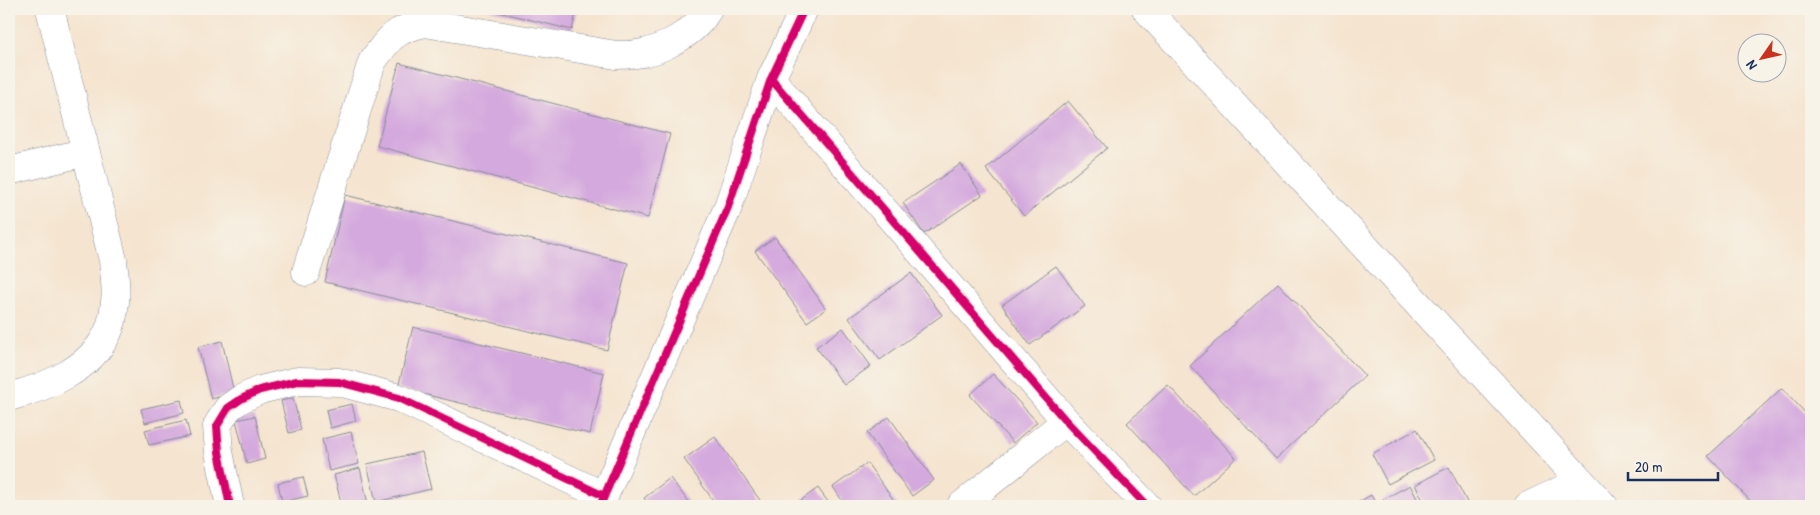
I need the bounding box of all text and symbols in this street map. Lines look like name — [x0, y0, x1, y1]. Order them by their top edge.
north arrow — [1738, 32, 1788, 82]
text: N — [1741, 57, 1761, 74]
scale bar — [1628, 450, 1718, 482]
text: 20 m — [1635, 456, 1662, 477]

